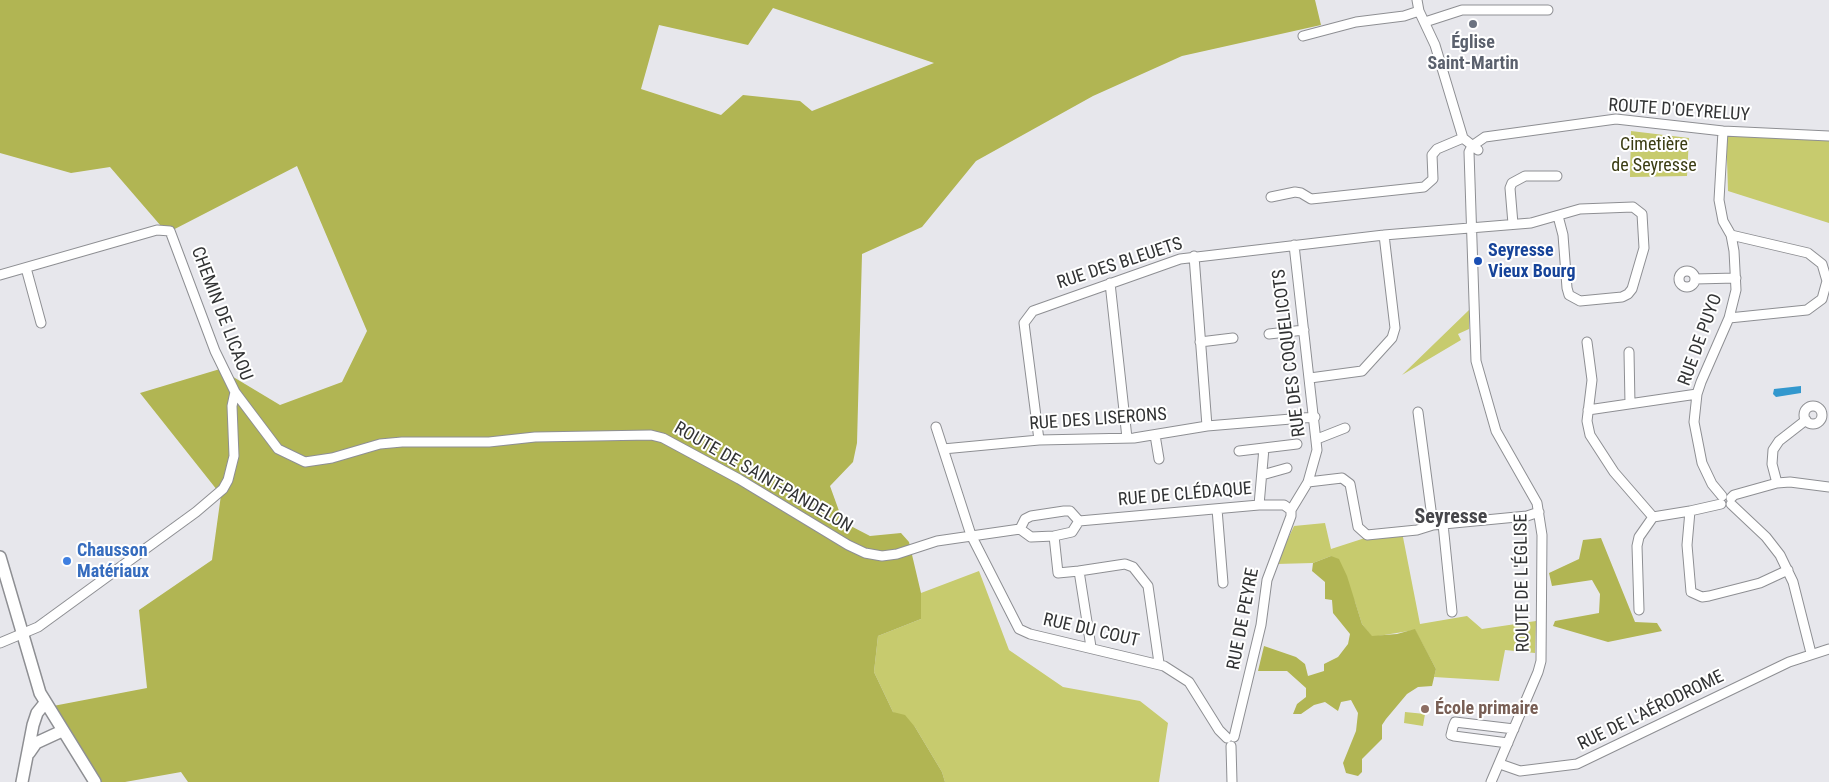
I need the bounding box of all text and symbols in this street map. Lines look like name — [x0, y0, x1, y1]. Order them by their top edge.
marker: Église Saint-Martin — [1467, 18, 1479, 30]
place label: Église Saint-Martin — [1427, 32, 1519, 74]
street label: ROUTE D'OEYRELUY — [1608, 95, 1750, 127]
park label: Cimetière de Seyresse — [1611, 134, 1697, 176]
street label: RUE DES BLEUETS — [1055, 234, 1185, 294]
place label: Seyresse Vieux Bourg — [1488, 240, 1575, 282]
street label: CHEMIN DE LICAOU — [186, 244, 256, 384]
marker: Seyresse Vieux Bourg — [1472, 255, 1484, 267]
street label: RUE DES COQUELICOTS — [1269, 268, 1311, 438]
street label: RUE DE PUYO — [1674, 291, 1728, 389]
street label: RUE DES LISERONS — [1029, 404, 1167, 436]
street label: ROUTE DE SAINT-PANDELON — [670, 418, 856, 538]
street label: RUE DE CLÉDAQUE — [1117, 478, 1253, 512]
district label: Seyresse — [1415, 506, 1487, 530]
street label: ROUTE DE L'ÉGLISE — [1511, 513, 1535, 653]
place label: Chausson Matériaux — [77, 540, 149, 582]
marker: Chausson Matériaux — [61, 555, 73, 567]
street label: RUE DE PEYRE — [1224, 566, 1264, 672]
street label: RUE DU COUT — [1041, 609, 1141, 653]
street label: RUE DE L'AÉRODROME — [1575, 666, 1727, 756]
place label: École primaire — [1435, 698, 1538, 720]
marker: École primaire — [1419, 703, 1431, 715]

